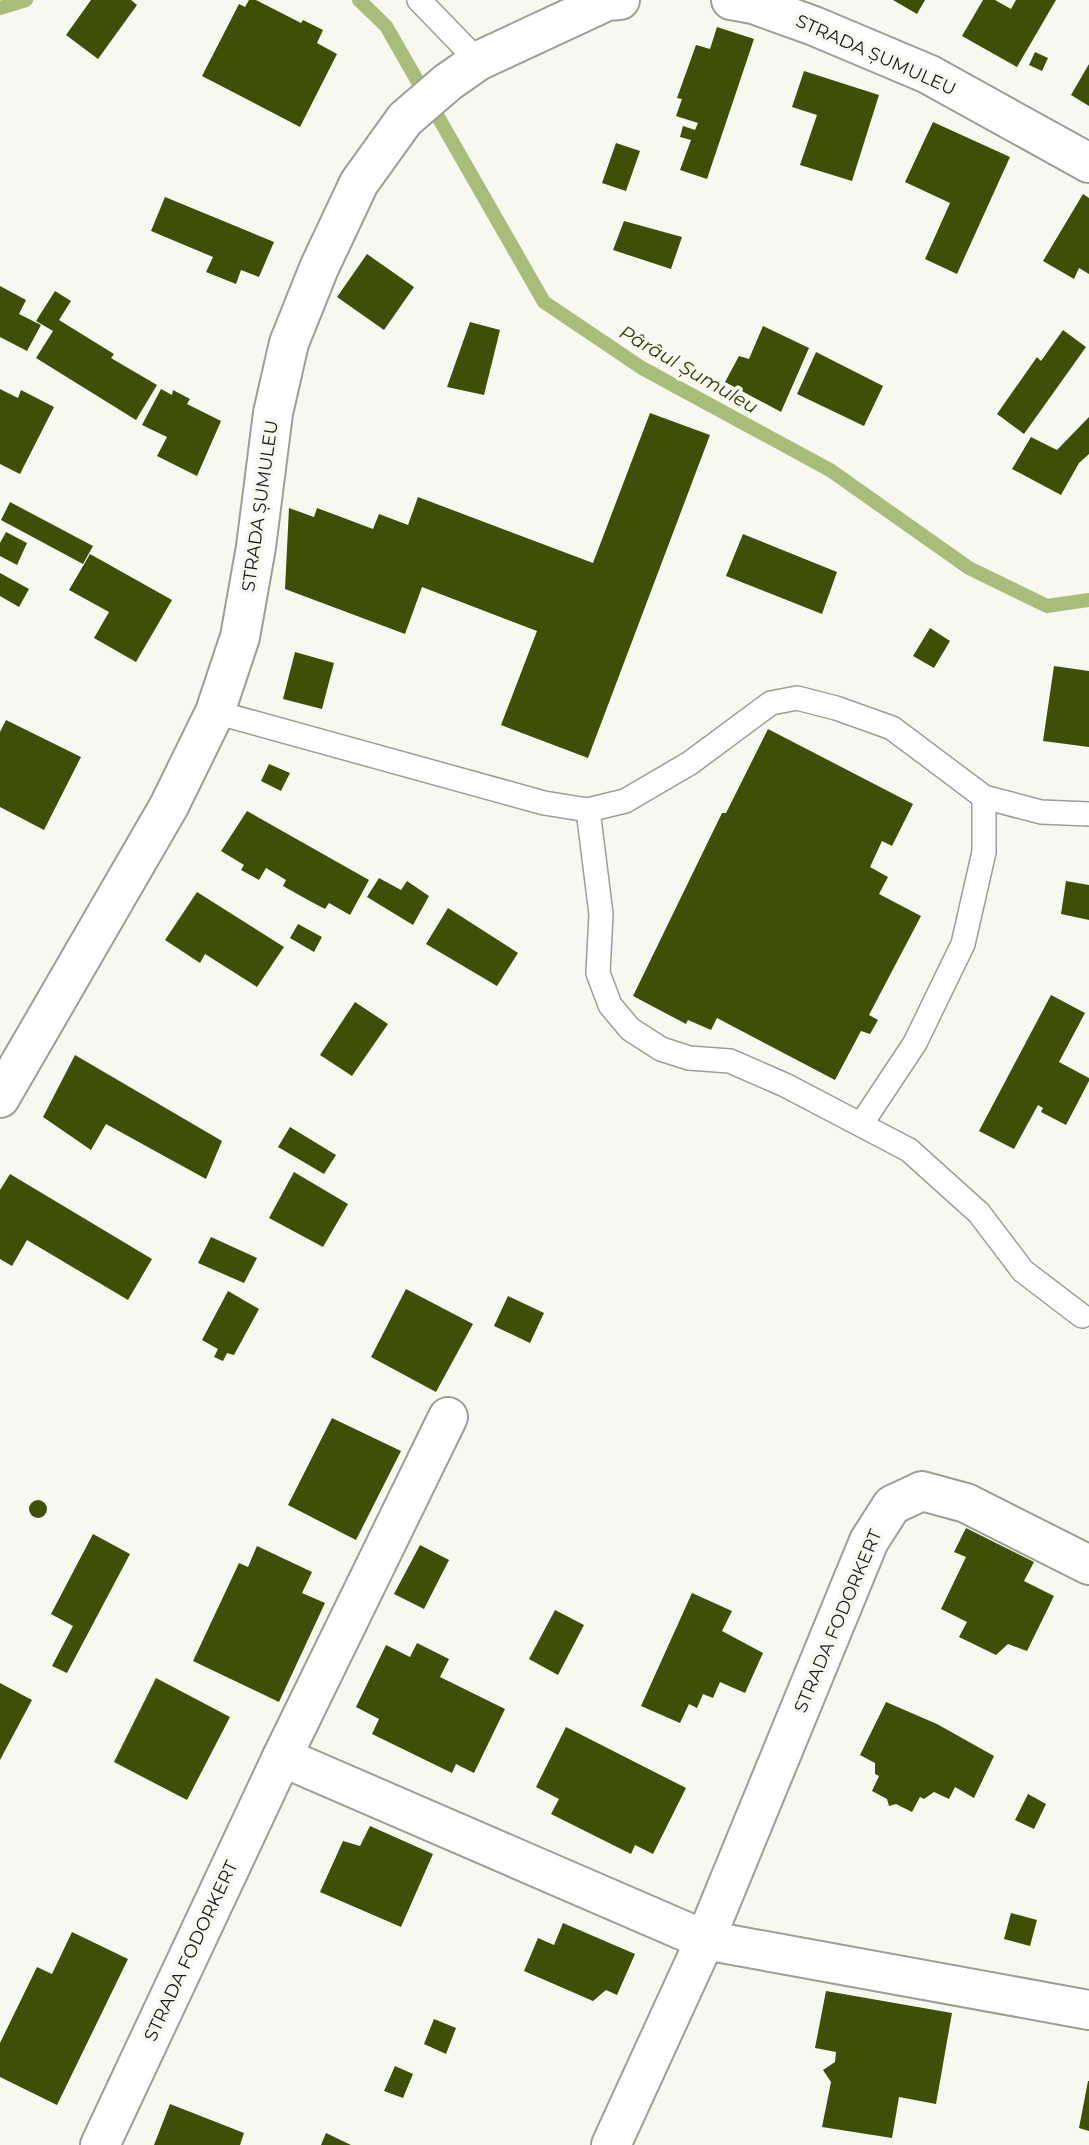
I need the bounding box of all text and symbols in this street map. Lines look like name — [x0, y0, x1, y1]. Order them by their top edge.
street label: STRADA ȘUMULEU — [792, 10, 960, 101]
water label: Pârâul Șumuleu — [615, 320, 762, 419]
street label: STRADA ȘUMULEU — [237, 419, 284, 593]
street label: STRADA FODORKERT — [789, 1526, 887, 1716]
street label: STRADA FODORKERT — [139, 1857, 243, 2045]

